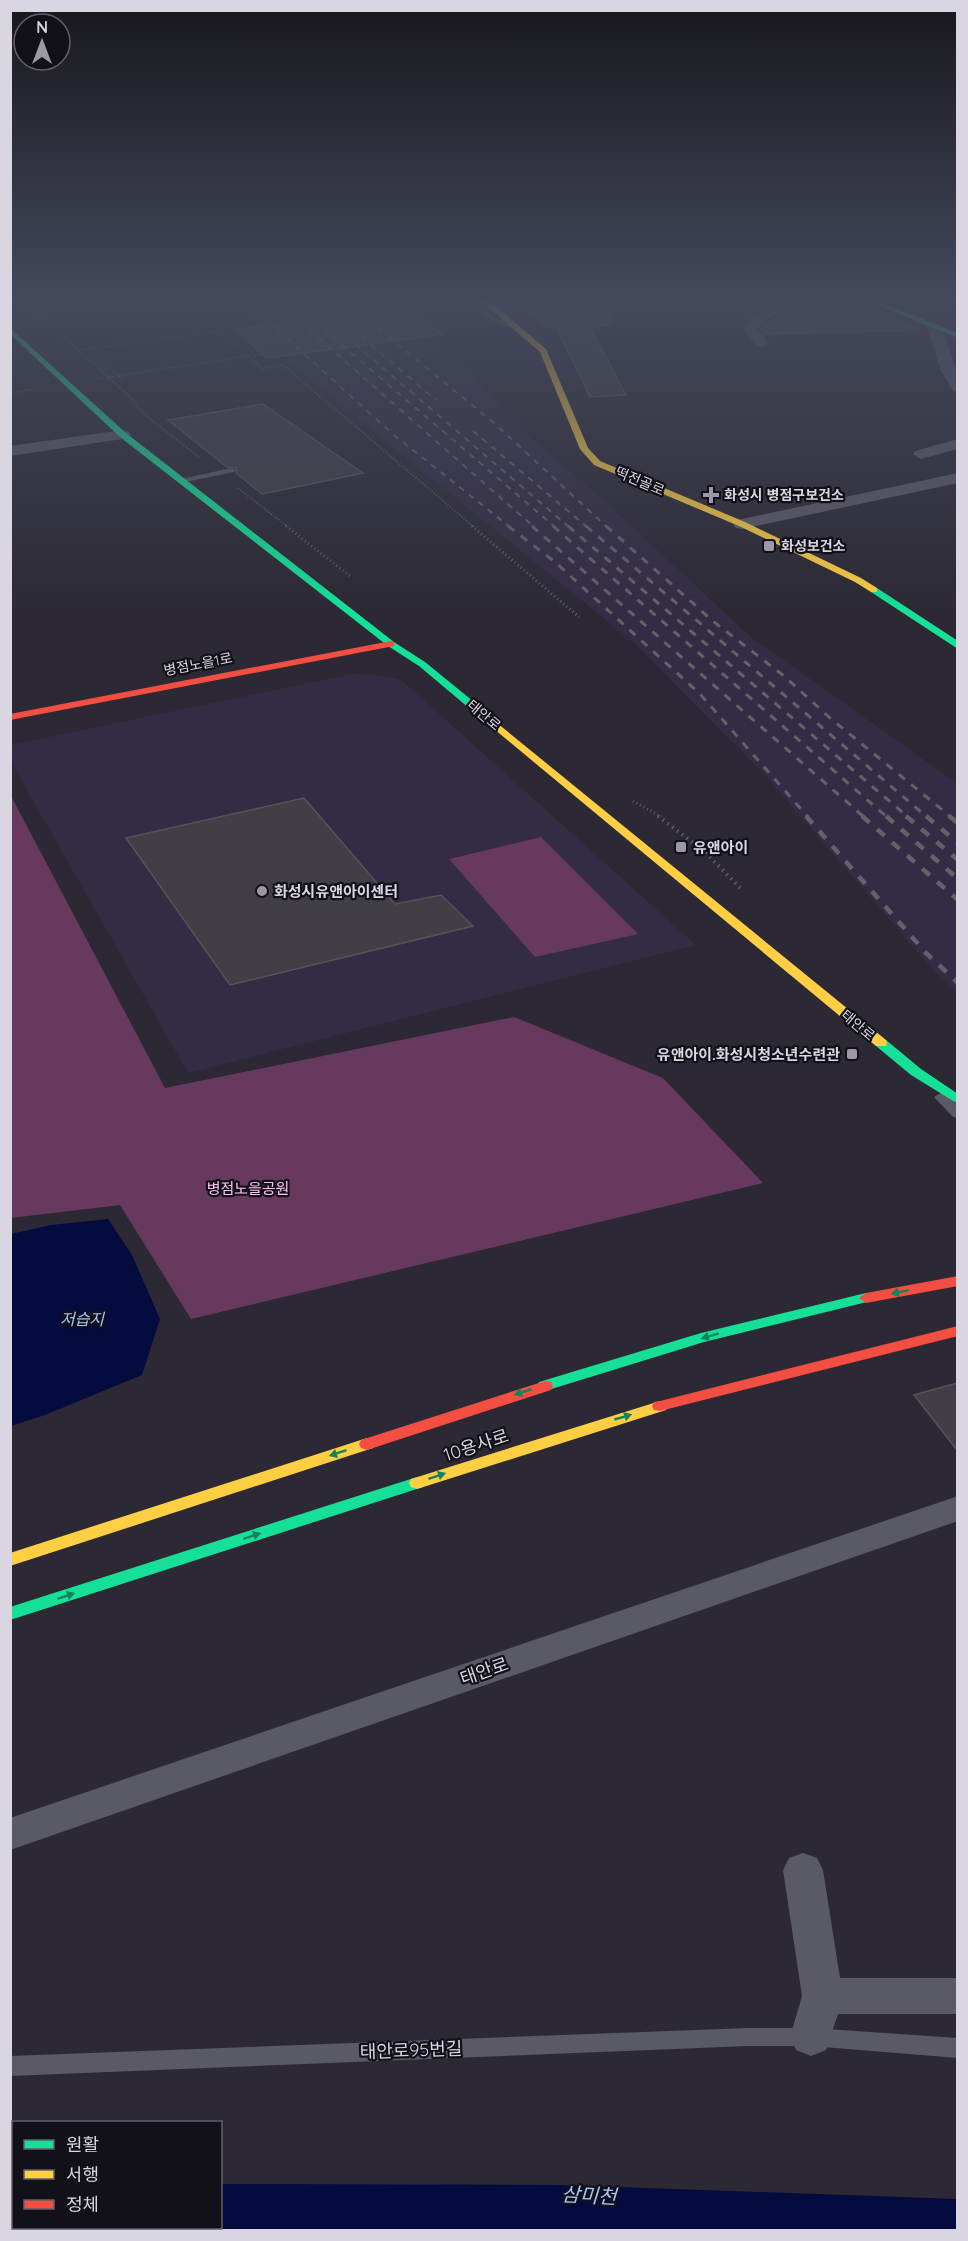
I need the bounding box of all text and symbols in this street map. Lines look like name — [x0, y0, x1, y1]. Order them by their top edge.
north arrow — [12, 12, 72, 72]
text: N — [36, 17, 48, 37]
street label: 떡전골로 — [613, 463, 667, 499]
marker: 화성시 병점구보건소 — [702, 486, 720, 504]
place label: 화성시 병점구보건소 — [724, 486, 844, 504]
place label: 화성보건소 — [781, 537, 846, 555]
marker: 화성보건소 — [762, 539, 776, 553]
street label: 병점노을1로 — [162, 649, 234, 679]
street label: 태안로 — [463, 696, 505, 734]
place label: 유앤아이 — [693, 838, 748, 857]
marker: 유앤아이 — [674, 840, 688, 854]
place label: 화성시유앤아이센터 — [274, 882, 398, 901]
marker: 화성시유앤아이센터 — [255, 884, 269, 898]
street label: 태안로 — [837, 1006, 879, 1044]
place label: 유앤아이.화성시청소년수련관 — [657, 1045, 840, 1064]
marker: 유앤아이.화성시청소년수련관 — [845, 1047, 859, 1061]
park label: 병점노을공원 — [207, 1179, 289, 1198]
one-way arrow — [890, 1288, 909, 1297]
water label: 저습지 — [60, 1309, 105, 1329]
one-way arrow — [701, 1332, 719, 1342]
one-way arrow — [514, 1388, 532, 1398]
one-way arrow — [614, 1412, 632, 1421]
street label: 10용사로 — [441, 1424, 511, 1466]
one-way arrow — [329, 1449, 347, 1458]
one-way arrow — [428, 1471, 446, 1481]
one-way arrow — [243, 1531, 261, 1540]
one-way arrow — [57, 1591, 75, 1600]
street label: 태안로 — [457, 1652, 511, 1690]
street label: 태안로95번길 — [359, 2037, 463, 2063]
legend — [12, 2121, 222, 2229]
text: 원활 — [66, 2133, 99, 2156]
text: 서행 — [66, 2163, 99, 2186]
water label: 삼미천 — [561, 2181, 620, 2209]
text: 정체 — [66, 2193, 99, 2216]

